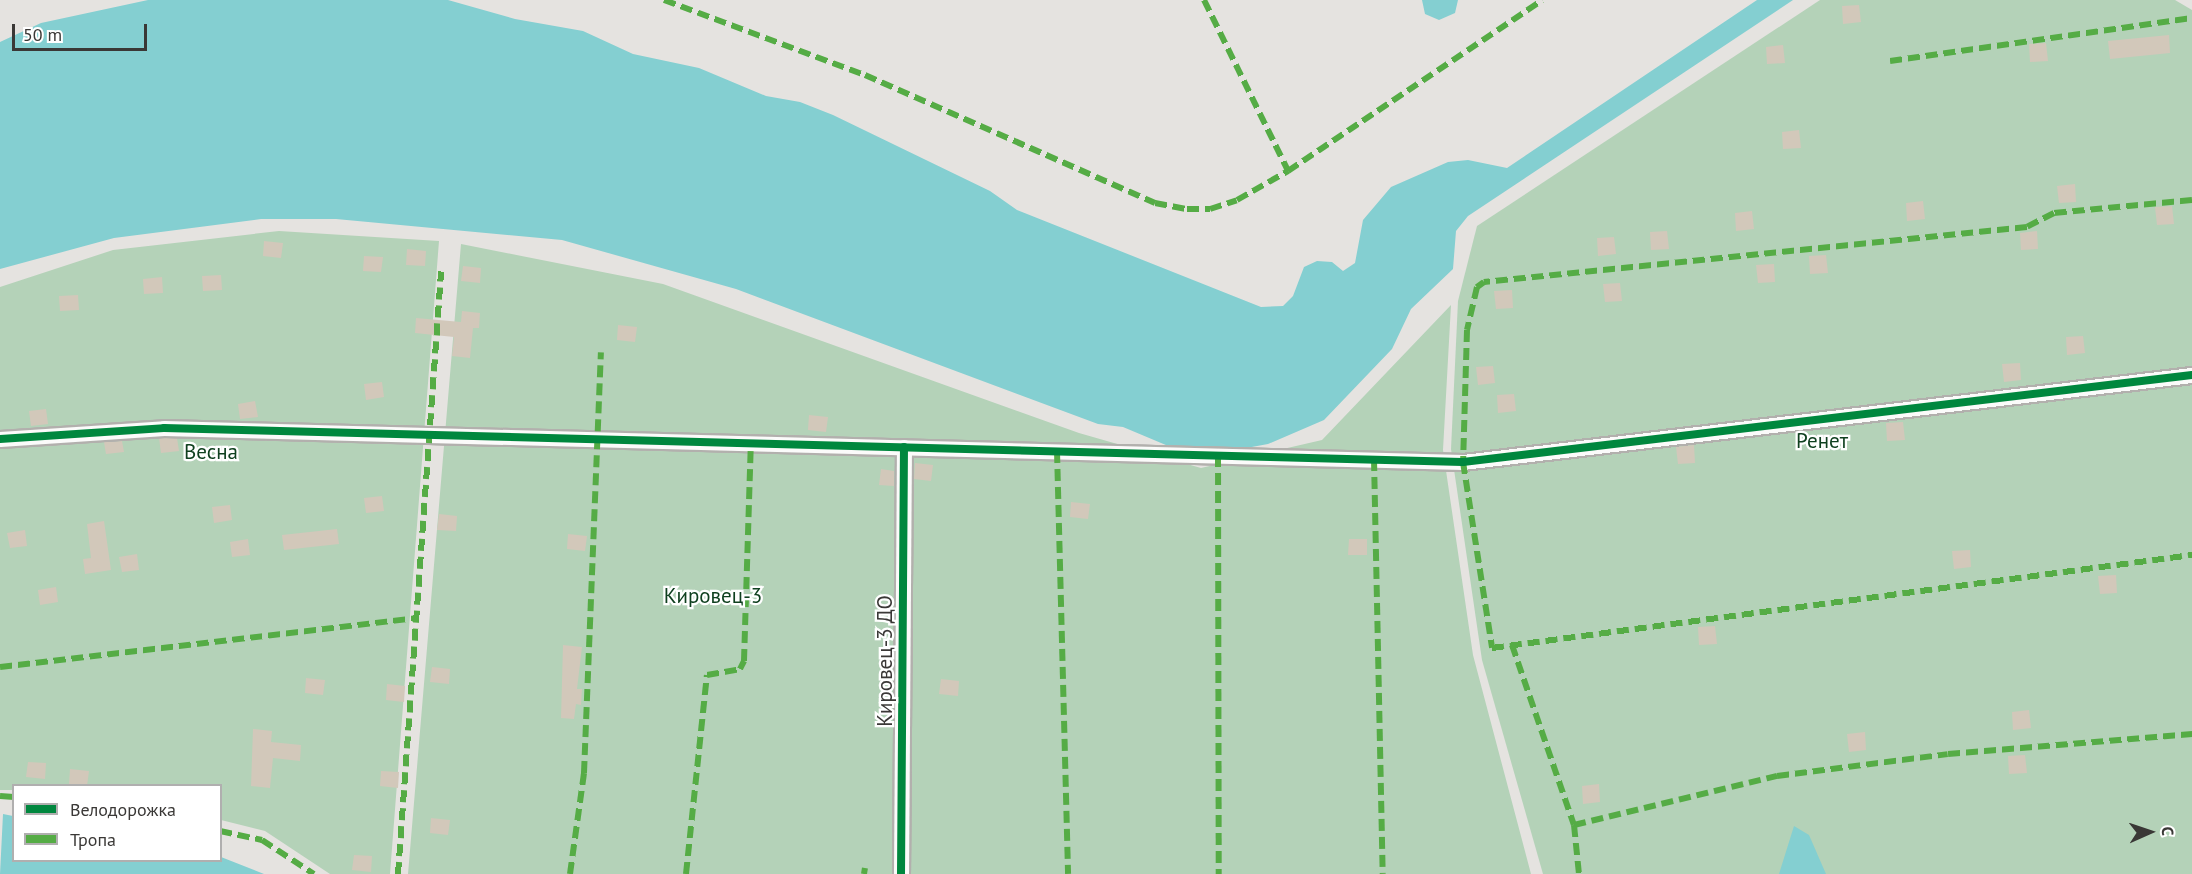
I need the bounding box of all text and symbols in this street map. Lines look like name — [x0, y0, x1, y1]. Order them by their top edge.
scale bar — [15, 12, 150, 50]
text: 50 m — [23, 23, 62, 46]
park label: Ренет — [1796, 428, 1848, 454]
park label: Весна — [184, 439, 238, 465]
park label: Кировец-3 — [664, 583, 762, 609]
street label: Кировец-3 ДО — [872, 595, 898, 727]
legend — [12, 784, 222, 862]
text: Велодорожка — [70, 798, 176, 821]
north arrow — [2120, 802, 2180, 862]
text: С — [2158, 826, 2178, 836]
text: Тропа — [70, 828, 116, 851]

